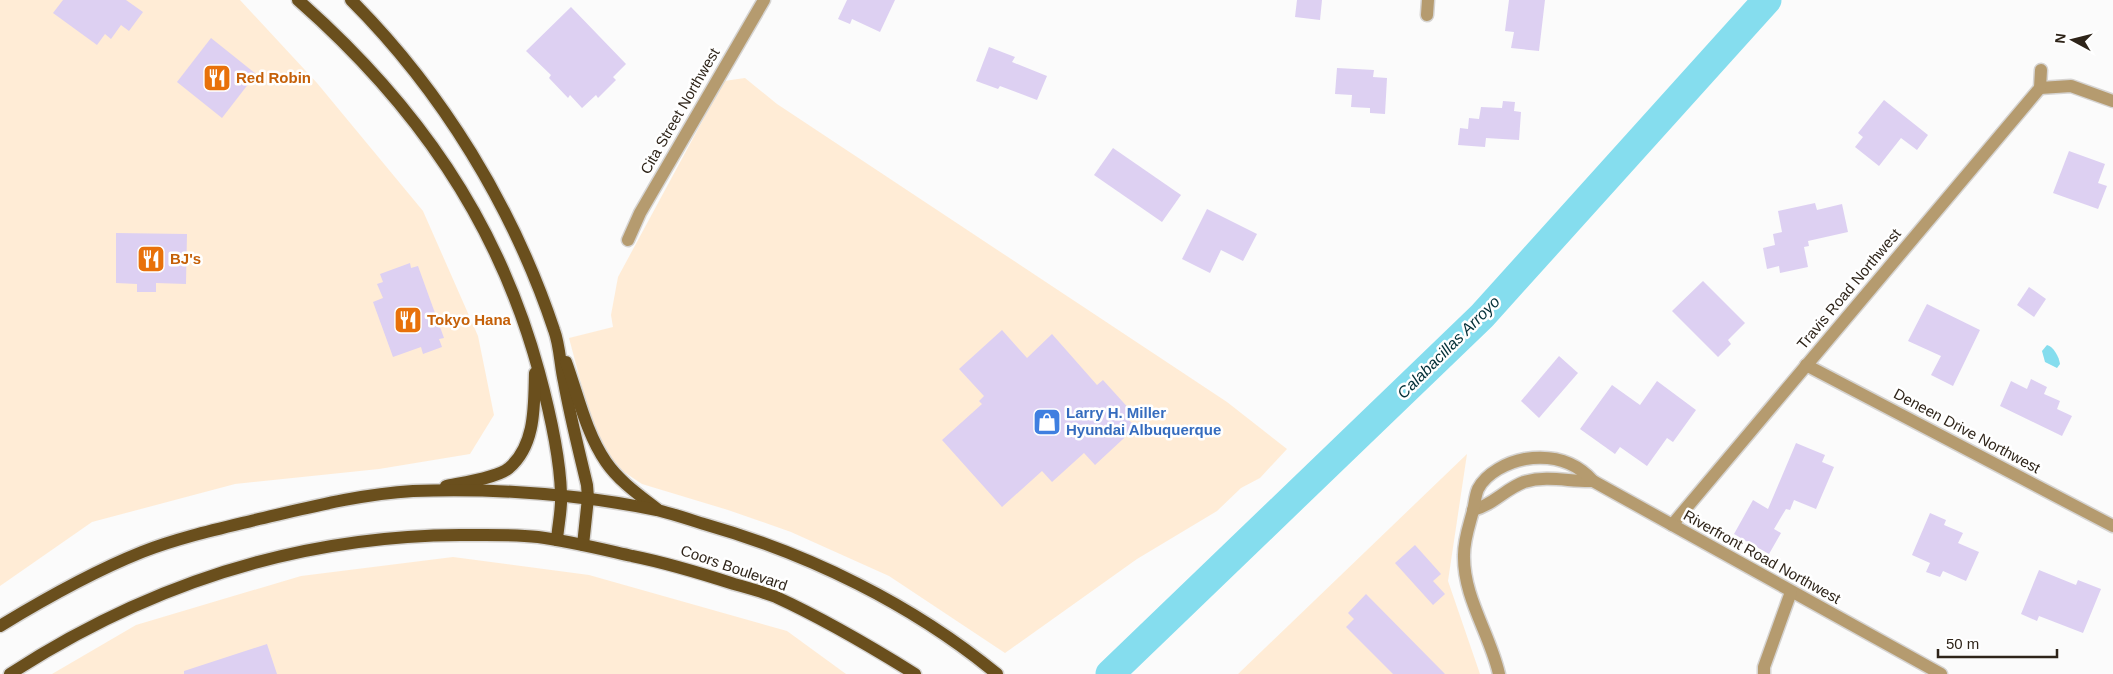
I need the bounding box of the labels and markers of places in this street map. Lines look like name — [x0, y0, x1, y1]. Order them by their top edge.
restaurant icon: Red Robin — [202, 63, 232, 93]
place label: Red Robin — [236, 69, 311, 86]
restaurant icon: BJ's — [136, 244, 166, 274]
place label: BJ's — [170, 250, 201, 267]
restaurant icon: Tokyo Hana — [393, 305, 423, 335]
place label: Tokyo Hana — [427, 311, 512, 328]
place label: Larry H. Miller Hyundai Albuquerque — [1066, 404, 1221, 438]
shop icon: Larry H. Miller Hyundai Albuquerque — [1032, 407, 1062, 437]

